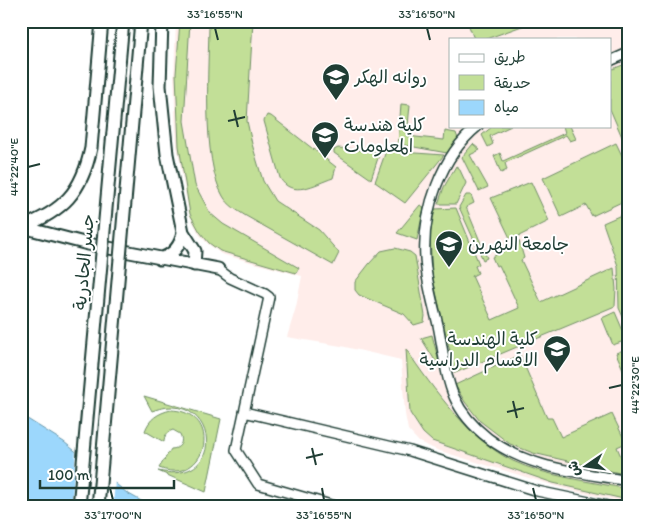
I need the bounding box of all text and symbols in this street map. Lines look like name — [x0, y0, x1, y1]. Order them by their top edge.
text: 33°16'55"N — [187, 7, 243, 21]
text: 33°16'50"N — [399, 7, 455, 21]
legend — [449, 38, 612, 128]
text: طريق — [494, 48, 526, 66]
school or university icon: روانه الهكر — [321, 62, 351, 101]
place label: روانه الهكر — [353, 66, 427, 88]
text: حديقة — [494, 74, 531, 92]
text: مياه — [494, 98, 519, 116]
place label: كلية هندسة المعلومات — [344, 114, 426, 157]
school or university icon: كلية هندسة المعلومات — [310, 120, 340, 159]
text: 44°22'40"E — [7, 137, 21, 196]
street label: جسر الجادرية — [69, 213, 99, 311]
school or university icon: جامعة النهرين — [434, 229, 464, 268]
place label: جامعة النهرين — [468, 233, 569, 255]
place label: كلية الهندسة الاقسام الدراسية — [420, 328, 538, 374]
school or university icon: كلية الهندسة الاقسام الدراسية — [542, 334, 572, 373]
text: 44°22'30"E — [628, 356, 642, 414]
north arrow — [562, 440, 612, 490]
scale bar — [40, 458, 174, 490]
text: ش — [564, 459, 584, 478]
text: 100 m — [48, 466, 90, 484]
text: 33°17'00"N — [84, 508, 142, 522]
text: 33°16'55"N — [296, 508, 352, 522]
text: 33°16'50"N — [508, 508, 564, 522]

